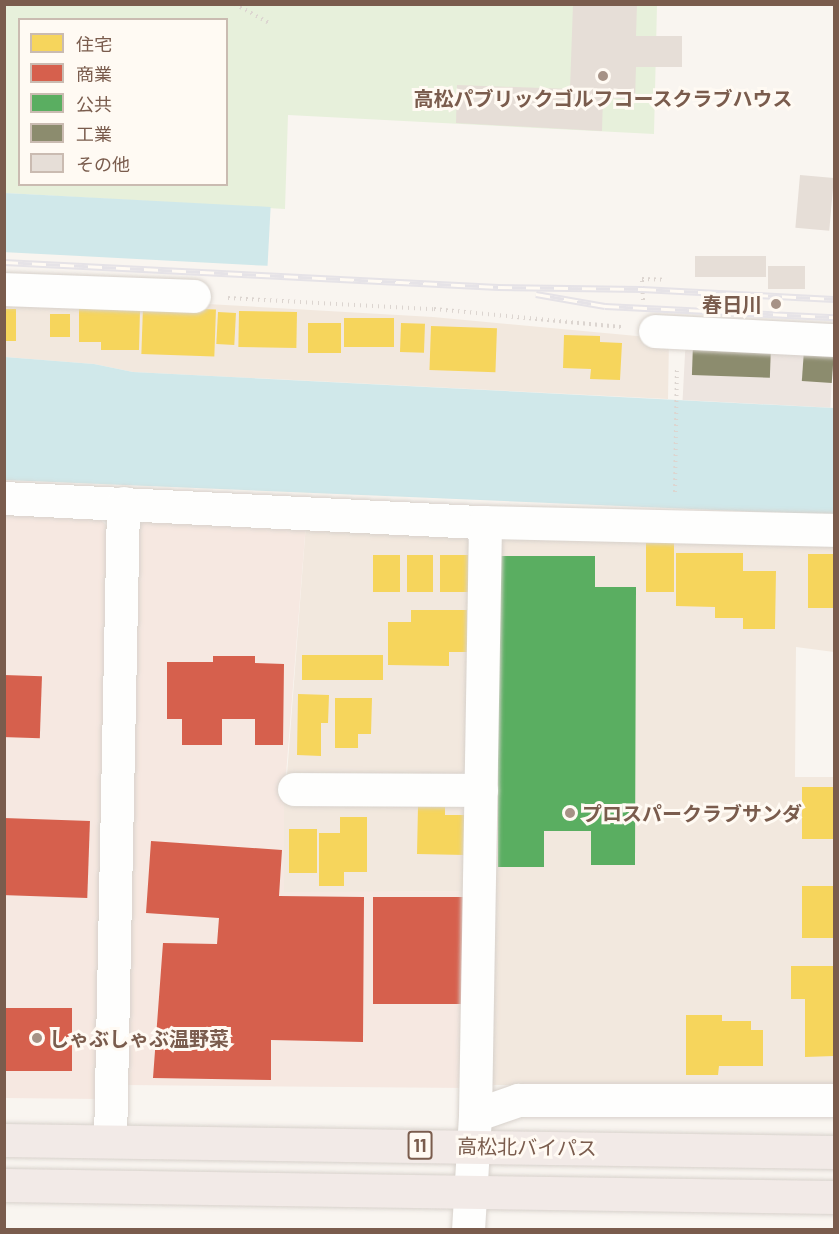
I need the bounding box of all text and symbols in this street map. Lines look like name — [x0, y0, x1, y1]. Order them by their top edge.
legend — [18, 18, 228, 186]
text: 住宅 — [76, 33, 112, 55]
text: 商業 — [76, 63, 112, 85]
marker: 高松パブリックゴルフコースクラブハウス — [596, 69, 610, 83]
place label: 高松パブリックゴルフコースクラブハウス — [413, 86, 793, 110]
text: 公共 — [76, 93, 112, 115]
text: 工業 — [76, 123, 112, 145]
text: その他 — [76, 153, 130, 175]
place label: 春日川 — [702, 292, 762, 316]
marker: 春日川 — [767, 295, 785, 313]
place label: プロスパークラブサンダ — [582, 801, 802, 825]
marker: プロスパークラブサンダ — [563, 806, 577, 820]
place label: しゃぶしゃぶ温野菜 — [49, 1026, 229, 1050]
marker: しゃぶしゃぶ温野菜 — [30, 1031, 44, 1045]
road number: 11 — [406, 1130, 434, 1160]
street label: 高松北バイパス — [457, 1134, 597, 1160]

